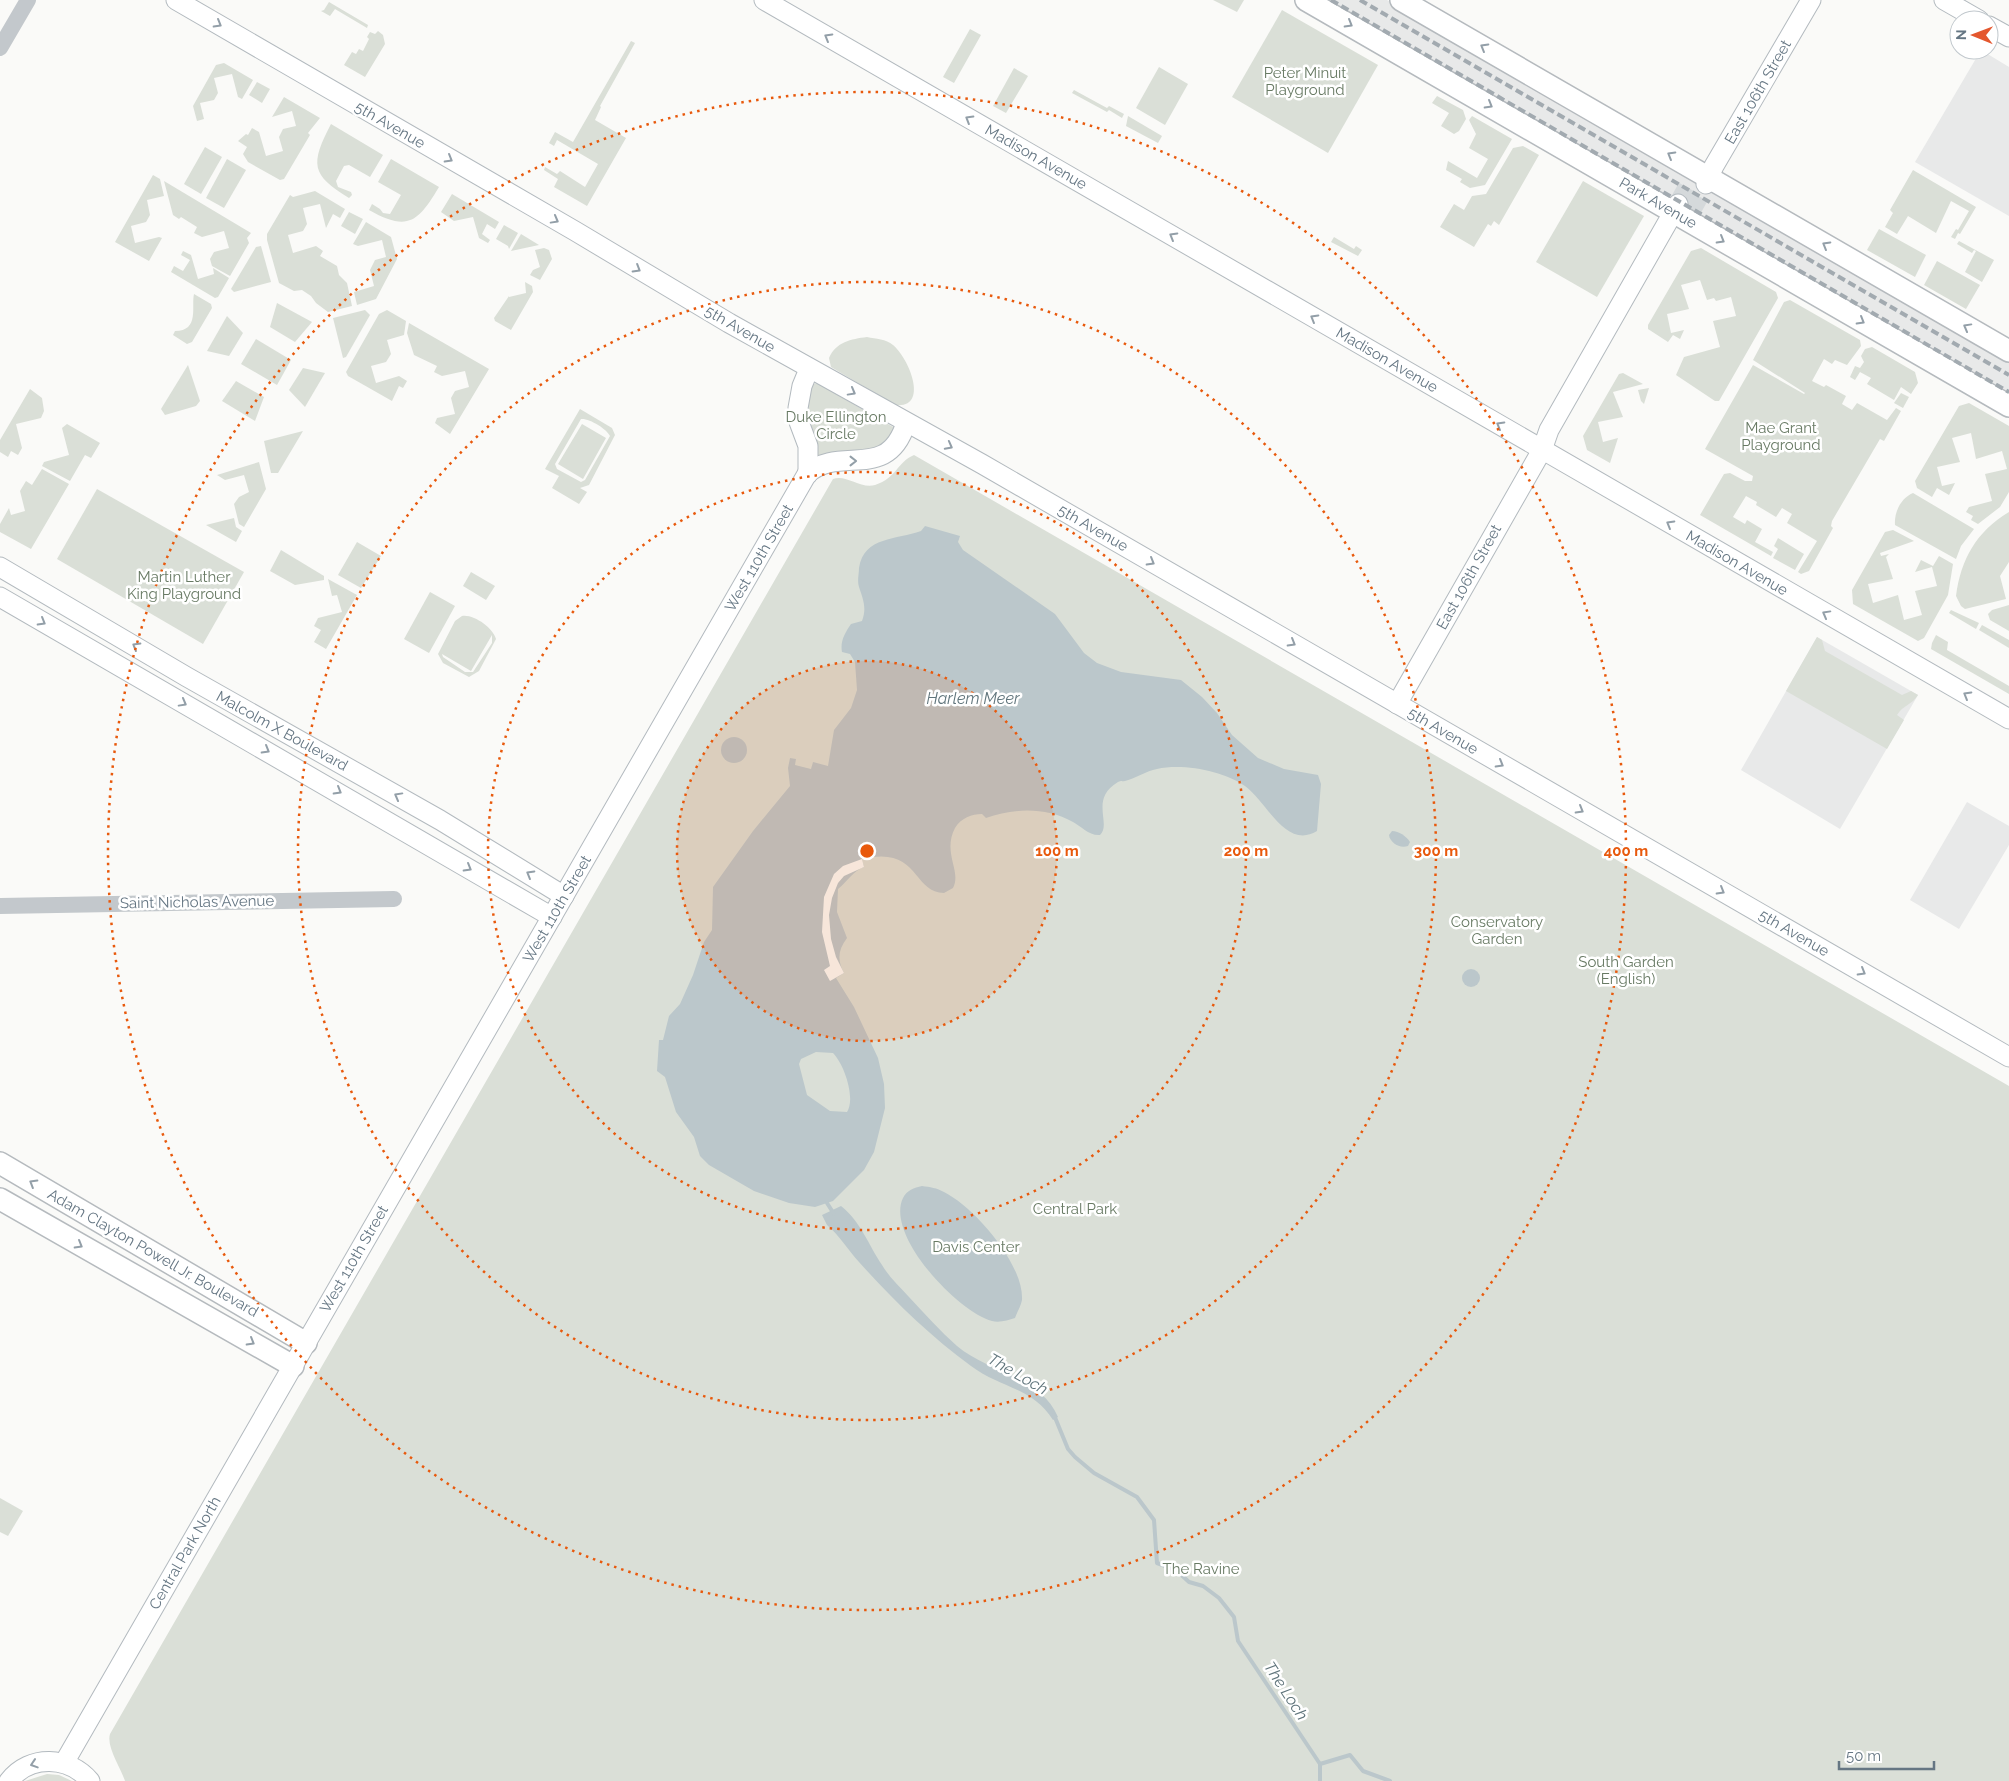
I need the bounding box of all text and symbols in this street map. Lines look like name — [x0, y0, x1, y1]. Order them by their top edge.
north arrow — [1949, 10, 1999, 60]
one-way arrow — [213, 18, 222, 28]
one-way arrow — [1343, 18, 1352, 28]
text: N — [1953, 29, 1969, 40]
one-way arrow — [825, 33, 834, 43]
street label: East 106th Street — [1721, 37, 1795, 147]
one-way arrow — [1481, 44, 1490, 54]
park label: Peter Minuit Playground — [1264, 64, 1346, 99]
street label: 5th Avenue — [352, 98, 428, 152]
one-way arrow — [1484, 99, 1493, 109]
one-way arrow — [965, 115, 974, 125]
street label: Madison Avenue — [982, 121, 1090, 194]
one-way arrow — [1667, 151, 1676, 161]
one-way arrow — [444, 153, 453, 163]
street label: Park Avenue — [1616, 174, 1700, 233]
one-way arrow — [550, 214, 559, 224]
one-way arrow — [1170, 233, 1179, 243]
one-way arrow — [1715, 234, 1724, 244]
one-way arrow — [1823, 242, 1832, 252]
one-way arrow — [632, 262, 641, 272]
street label: 5th Avenue — [702, 302, 778, 356]
one-way arrow — [1310, 314, 1319, 324]
one-way arrow — [1856, 314, 1865, 324]
one-way arrow — [1963, 323, 1972, 333]
street label: Madison Avenue — [1333, 324, 1441, 397]
one-way arrow — [846, 386, 855, 396]
park label: Duke Ellington Circle — [786, 408, 886, 443]
park label: Mae Grant Playground — [1741, 419, 1821, 454]
one-way arrow — [1497, 421, 1506, 431]
one-way arrow — [944, 440, 953, 450]
one-way arrow — [850, 456, 857, 466]
street label: West 110th Street — [721, 501, 797, 615]
street label: 5th Avenue — [1055, 501, 1131, 555]
one-way arrow — [1666, 520, 1675, 530]
street label: East 106th Street — [1433, 521, 1505, 633]
street label: Madison Avenue — [1683, 527, 1791, 600]
one-way arrow — [1145, 555, 1154, 565]
park label: Martin Luther King Playground — [127, 568, 241, 603]
one-way arrow — [1822, 611, 1831, 621]
one-way arrow — [37, 616, 46, 626]
one-way arrow — [1286, 636, 1295, 646]
one-way arrow — [132, 643, 141, 653]
street label: Malcolm X Boulevard — [213, 687, 351, 775]
water label: Harlem Meer — [927, 689, 1020, 708]
one-way arrow — [1963, 691, 1972, 701]
one-way arrow — [177, 697, 186, 707]
street label: 5th Avenue — [1405, 704, 1481, 758]
one-way arrow — [261, 744, 270, 754]
one-way arrow — [1494, 757, 1503, 767]
one-way arrow — [332, 785, 341, 795]
one-way arrow — [394, 792, 403, 802]
one-way arrow — [1575, 803, 1584, 813]
centre of rings — [858, 842, 876, 860]
text: 100 m — [1035, 842, 1079, 860]
text: 200 m — [1224, 842, 1268, 860]
text: 300 m — [1414, 842, 1458, 860]
text: 400 m — [1604, 842, 1648, 860]
street label: West 110th Street — [519, 852, 595, 966]
one-way arrow — [463, 861, 472, 871]
one-way arrow — [527, 871, 536, 881]
one-way arrow — [1715, 885, 1724, 895]
street label: Saint Nicholas Avenue — [120, 892, 274, 912]
street label: 5th Avenue — [1756, 906, 1832, 960]
park label: Conservatory Garden — [1451, 913, 1543, 948]
park label: South Garden (English) — [1578, 953, 1674, 988]
one-way arrow — [1856, 966, 1865, 976]
one-way arrow — [30, 1179, 39, 1189]
street label: Adam Clayton Powell Jr. Boulevard — [45, 1185, 261, 1321]
park label: Central Park — [1033, 1200, 1117, 1218]
street label: West 110th Street — [316, 1202, 392, 1316]
one-way arrow — [74, 1238, 83, 1248]
park label: Davis Center — [932, 1238, 1021, 1256]
one-way arrow — [246, 1336, 255, 1346]
water label: The Loch — [985, 1349, 1051, 1399]
street label: Central Park North — [145, 1493, 225, 1613]
park label: The Ravine — [1163, 1560, 1240, 1578]
water label: The Loch — [1260, 1658, 1312, 1724]
scale bar — [1839, 1738, 1934, 1770]
text: 50 m — [1846, 1747, 1881, 1765]
one-way arrow — [30, 1758, 39, 1768]

